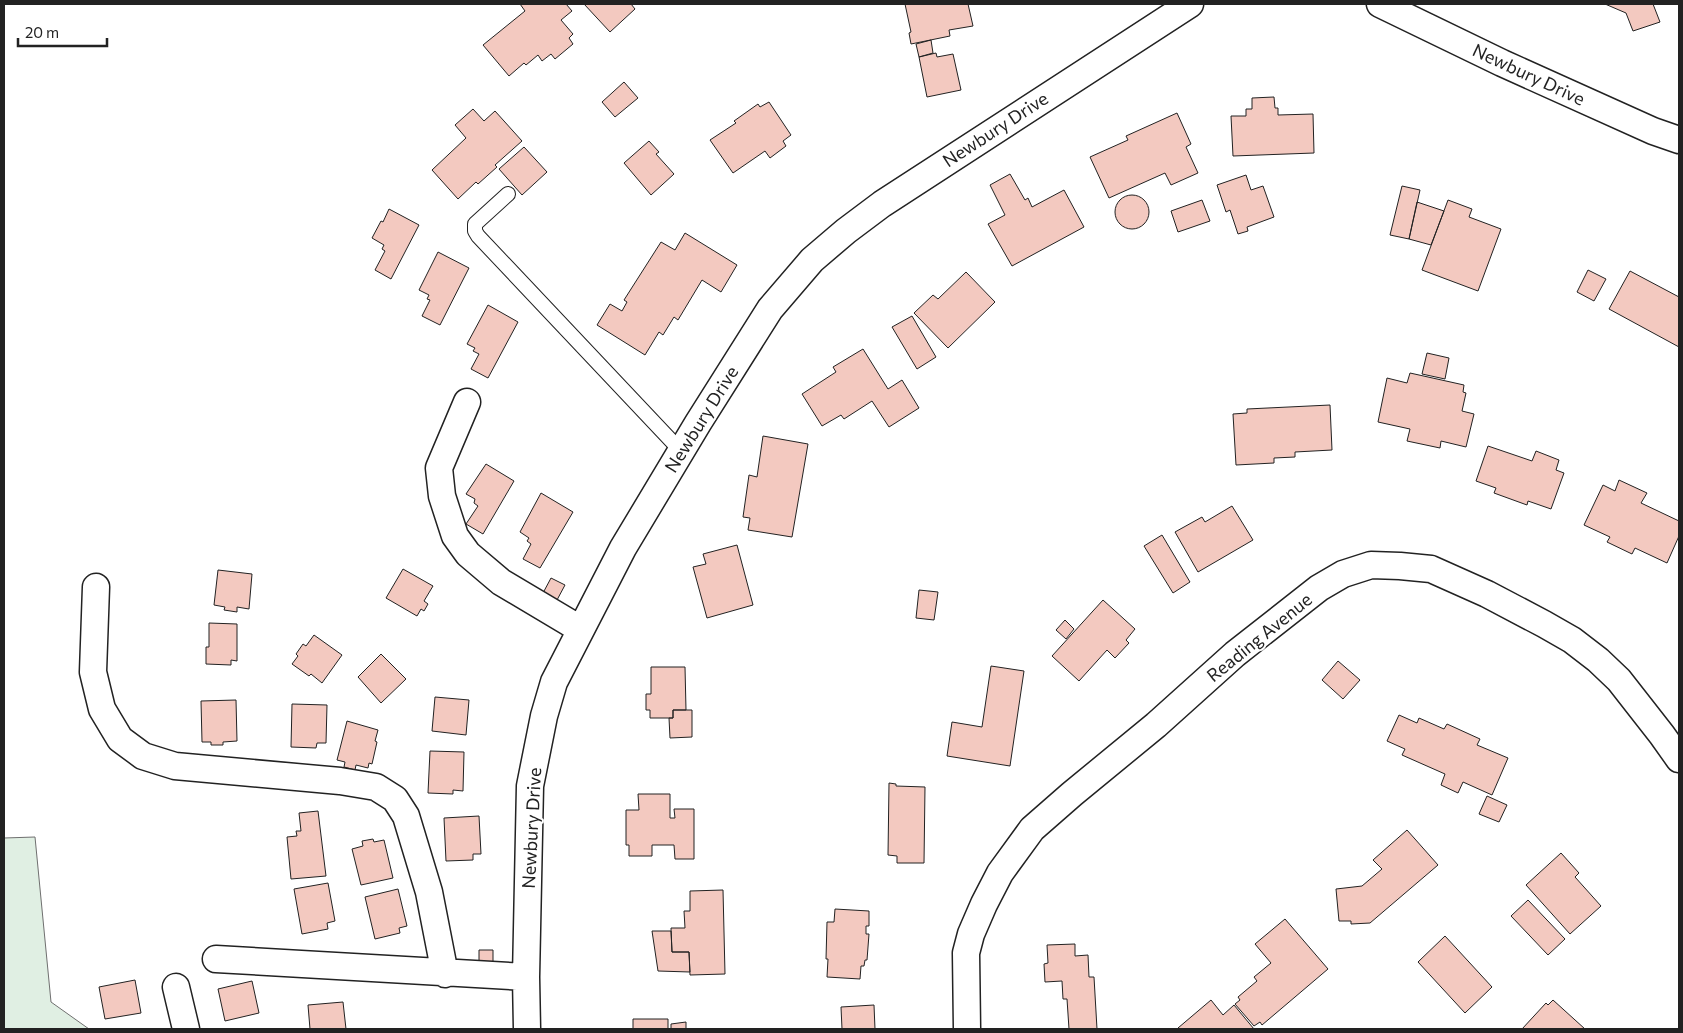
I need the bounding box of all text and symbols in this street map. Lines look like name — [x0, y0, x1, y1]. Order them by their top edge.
scale bar — [18, 15, 106, 47]
text: 20 m — [25, 23, 59, 41]
street label: Newbury Drive — [1469, 38, 1589, 110]
street label: Newbury Drive — [938, 87, 1052, 171]
street label: Newbury Drive — [660, 362, 742, 476]
street label: Reading Avenue — [1202, 588, 1316, 686]
street label: Newbury Drive — [517, 767, 545, 889]

